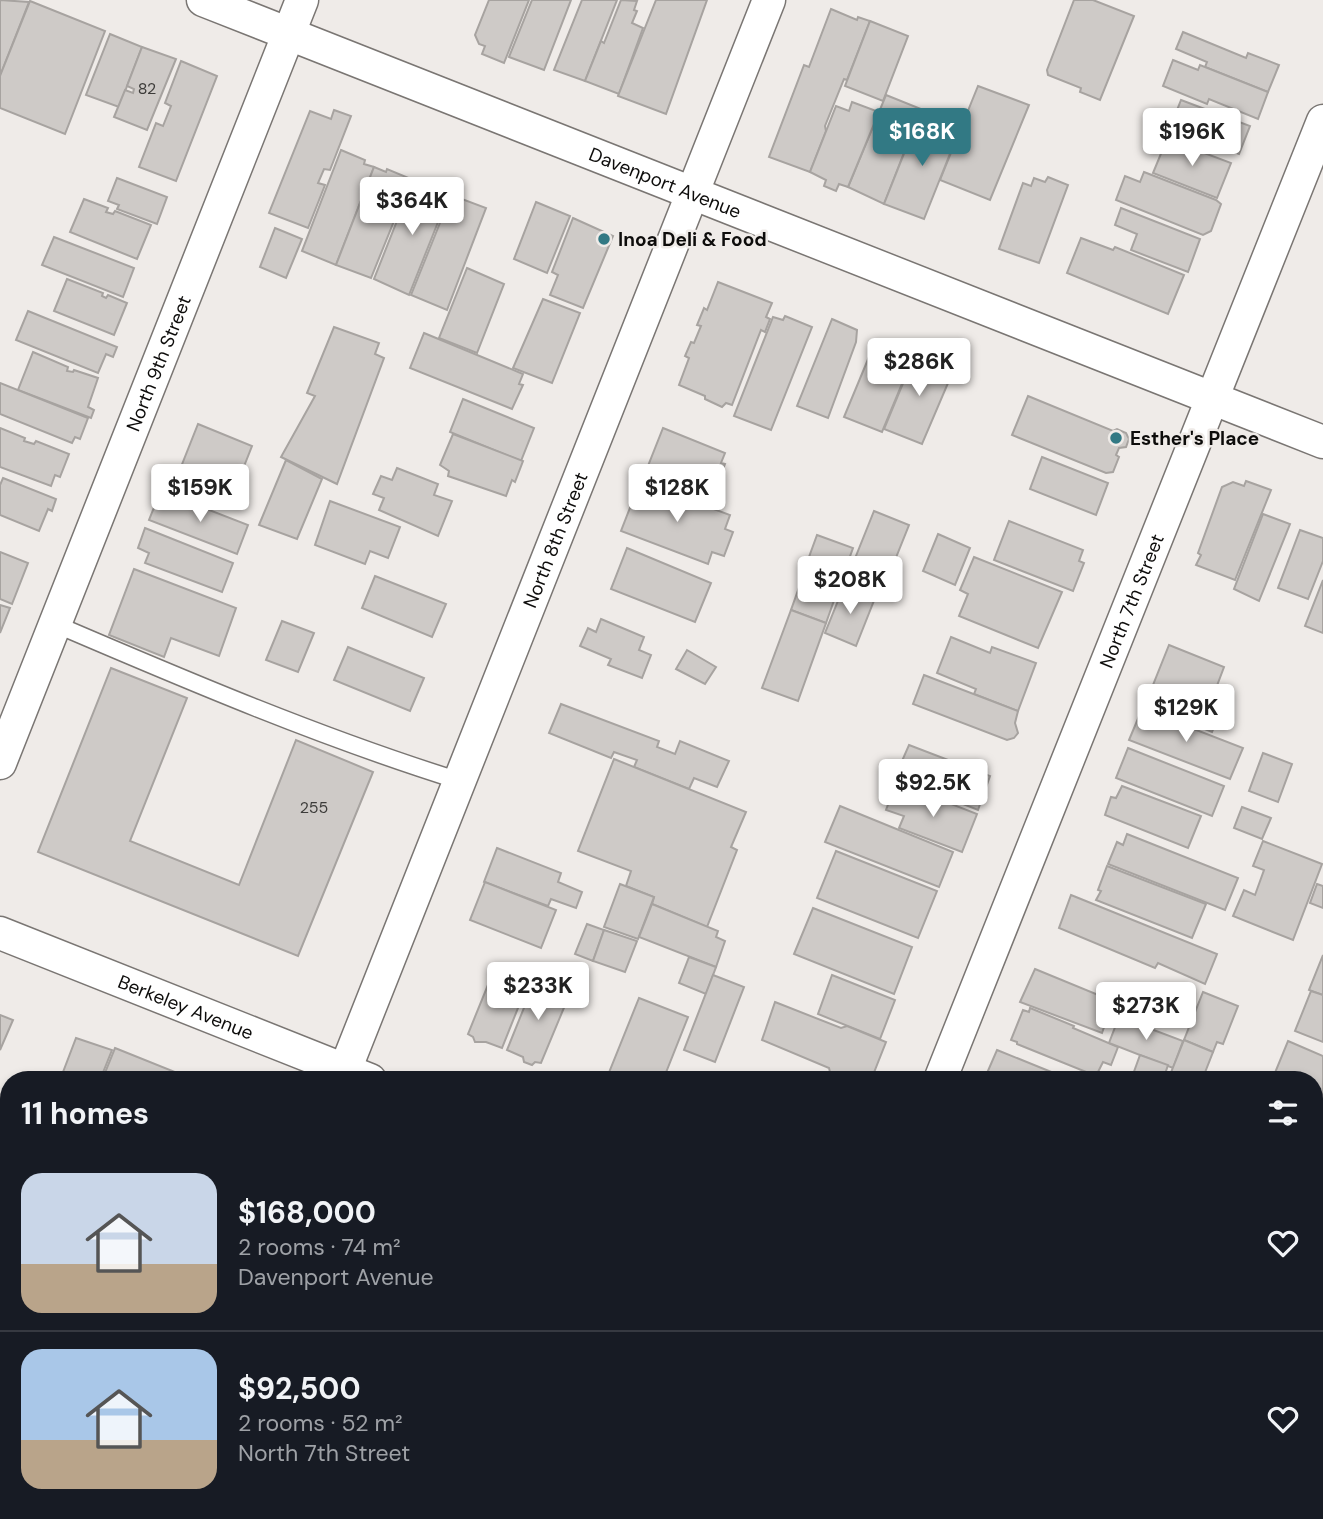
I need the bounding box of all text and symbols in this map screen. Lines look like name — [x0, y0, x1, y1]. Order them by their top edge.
house number: 82 — [138, 78, 156, 99]
pin: $168K — [873, 108, 971, 168]
pin: $196K — [1143, 108, 1241, 168]
text: $168K — [889, 116, 955, 146]
text: $196K — [1159, 116, 1225, 146]
street label: Davenport Avenue — [585, 142, 745, 224]
pin: $364K — [363, 177, 461, 237]
text: $364K — [376, 185, 448, 215]
place label: Inoa Deli & Food — [618, 227, 767, 252]
marker: Inoa Deli & Food — [596, 231, 612, 247]
street label: North 9th Street — [121, 292, 197, 435]
pin: $286K — [870, 338, 968, 398]
text: $286K — [883, 346, 955, 376]
place label: Esther's Place — [1130, 426, 1259, 451]
marker: Esther's Place — [1108, 430, 1124, 446]
pin: $159K — [151, 464, 249, 524]
pin: $128K — [628, 464, 726, 524]
street label: North 8th Street — [517, 469, 594, 612]
text: $159K — [167, 472, 233, 502]
text: $128K — [645, 472, 709, 502]
street label: North 7th Street — [1094, 530, 1170, 672]
pin: $208K — [801, 556, 899, 616]
text: $208K — [814, 564, 886, 594]
pin: $129K — [1137, 684, 1235, 744]
text: $129K — [1153, 692, 1219, 722]
pin: $92.5K — [876, 760, 990, 819]
text: $92.5K — [895, 767, 971, 797]
house number: 255 — [300, 797, 328, 818]
pin: $233K — [489, 962, 587, 1022]
street label: Berkeley Avenue — [114, 969, 257, 1045]
text: $233K — [503, 970, 573, 1000]
pin: $273K — [1097, 982, 1195, 1042]
text: $273K — [1112, 990, 1180, 1020]
text: 11 homes — [21, 1094, 149, 1133]
icon: filters — [1264, 1094, 1302, 1132]
text: $168,000 — [238, 1193, 376, 1232]
icon: home — [77, 1201, 161, 1285]
icon: heart — [1264, 1224, 1302, 1262]
text: 2 rooms · 74 m² — [238, 1232, 401, 1262]
text: Davenport Avenue — [238, 1262, 434, 1292]
text: $92,500 — [238, 1369, 361, 1408]
icon: home — [77, 1377, 161, 1461]
icon: heart — [1264, 1400, 1302, 1438]
text: 2 rooms · 52 m² — [238, 1408, 403, 1438]
text: North 7th Street — [238, 1438, 410, 1468]

